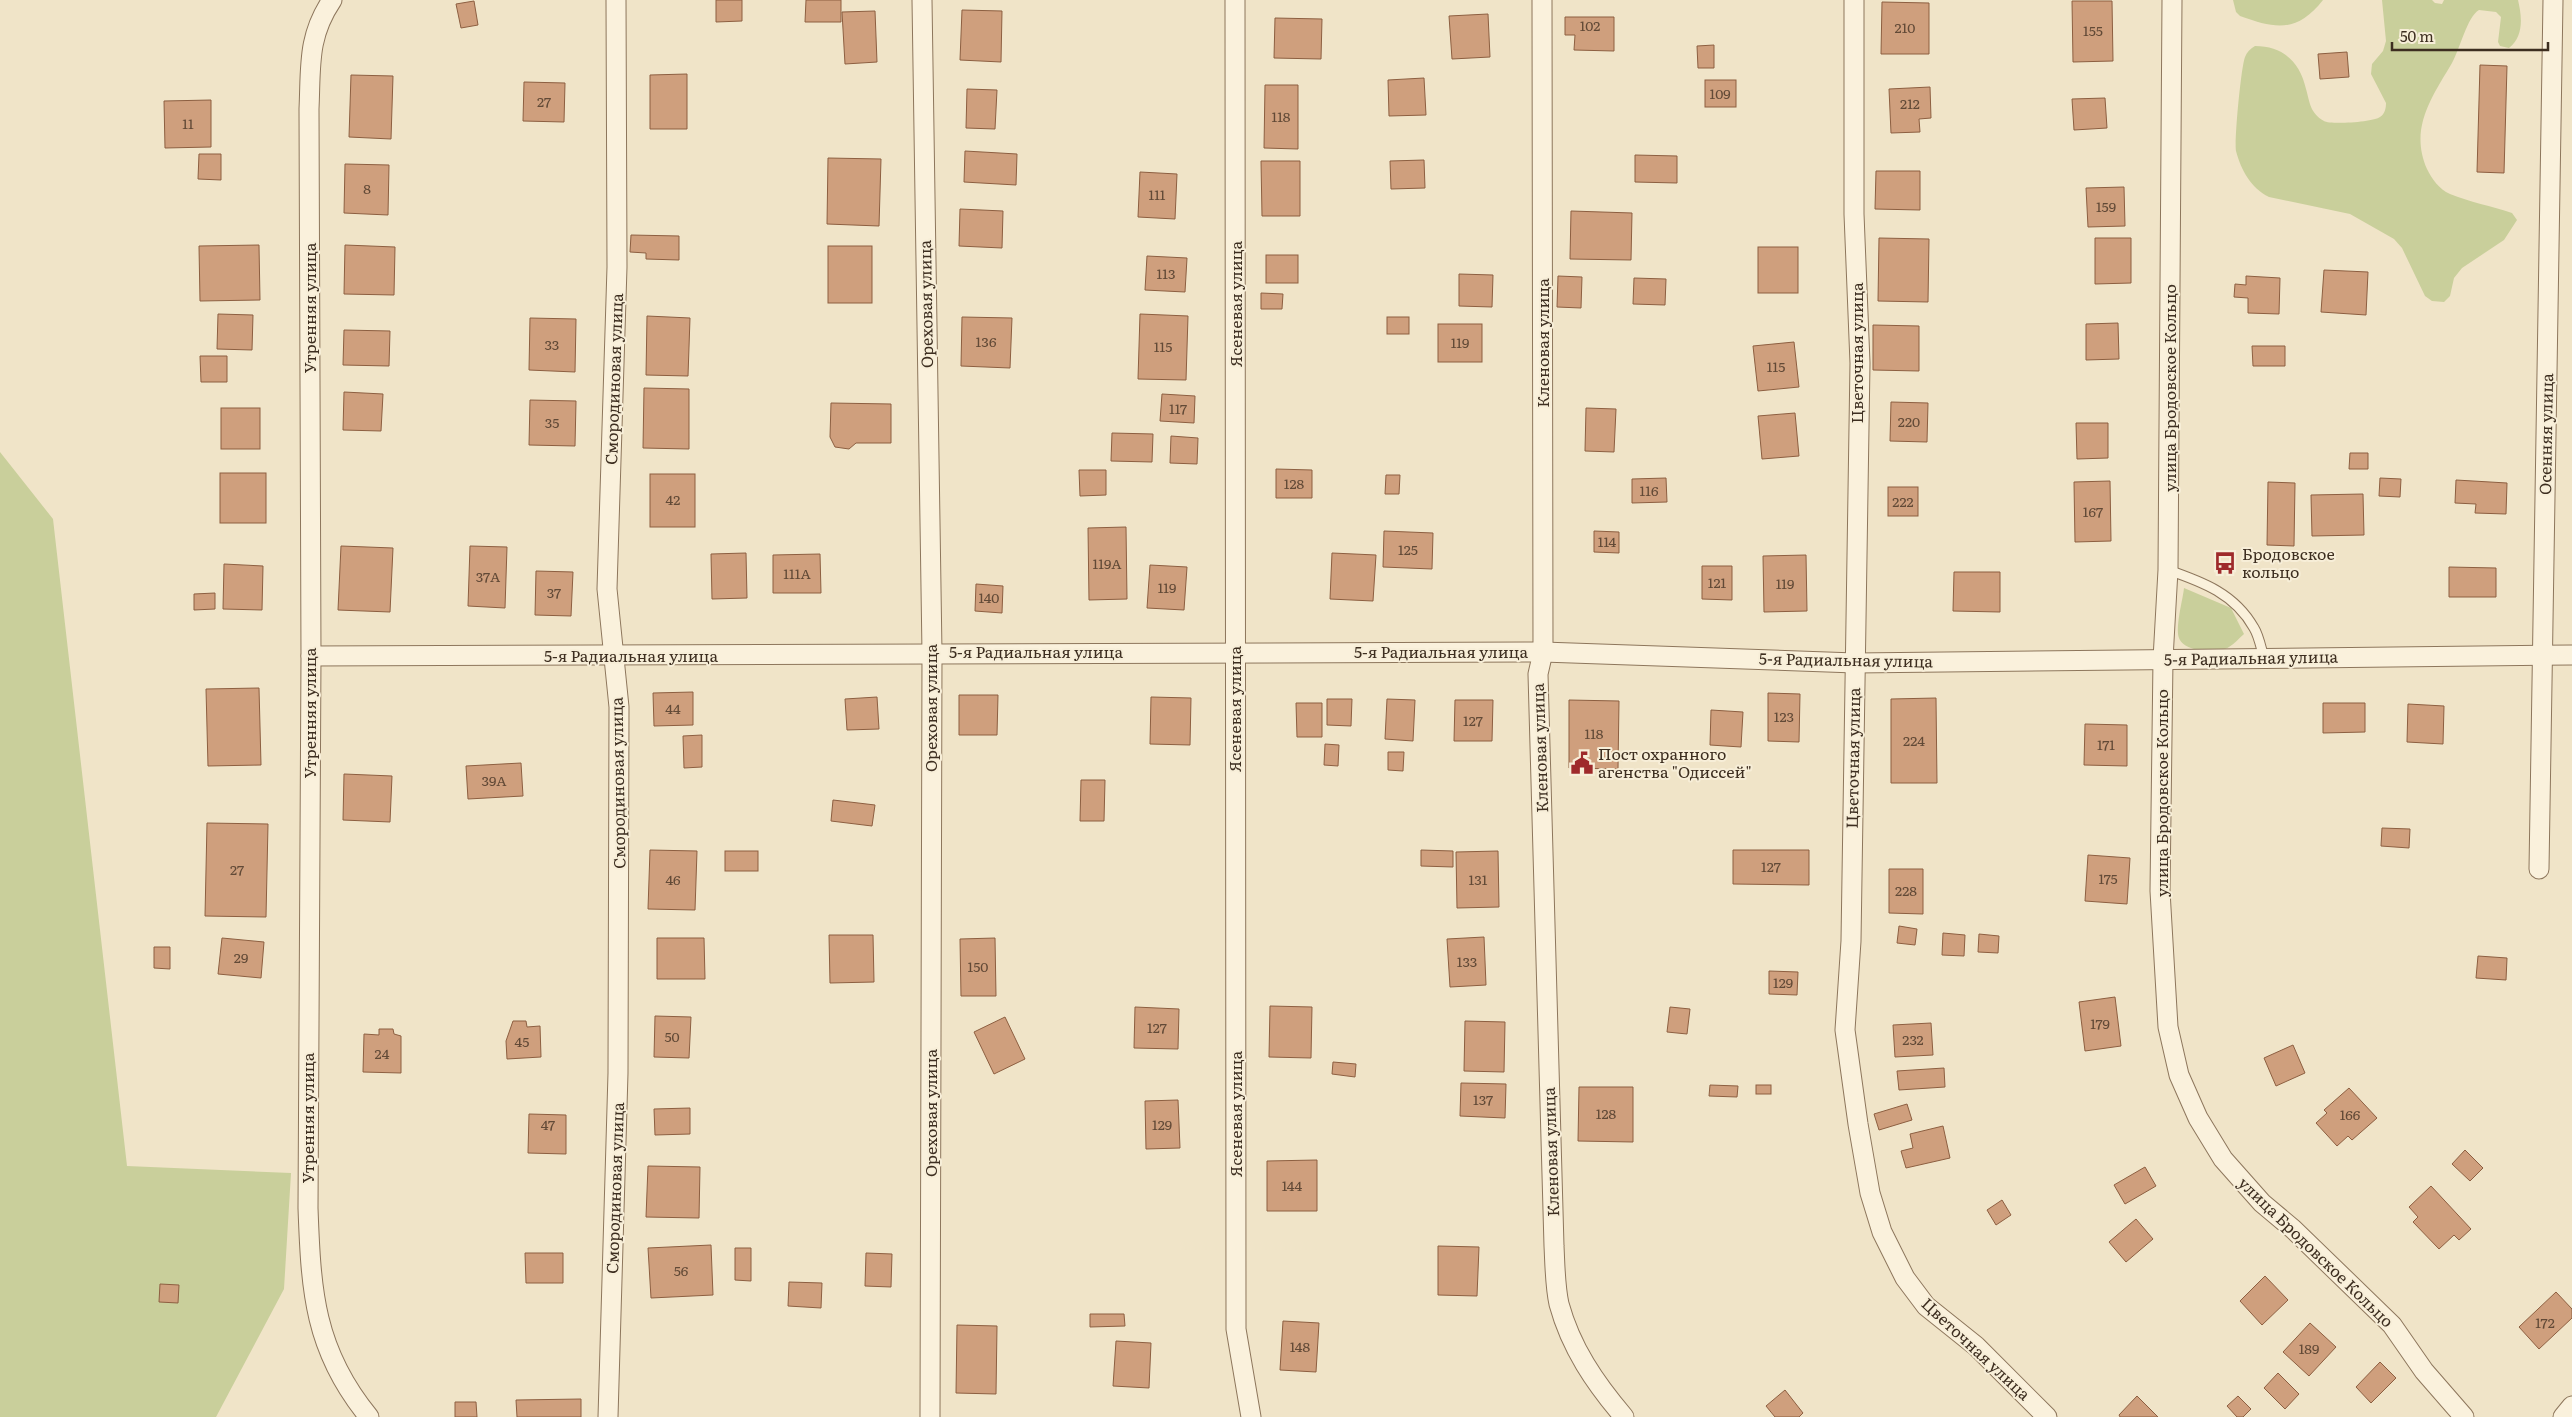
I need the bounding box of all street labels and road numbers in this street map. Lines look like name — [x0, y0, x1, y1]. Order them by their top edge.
street label: Ореховая улица — [912, 239, 938, 368]
street label: Ясеневая улица — [1223, 241, 1247, 367]
street label: Утренняя улица — [297, 242, 321, 373]
street label: Кленовая улица — [1530, 278, 1554, 408]
street label: Цветочная улица — [1844, 282, 1868, 424]
street label: улица Бродовское Кольцо — [2157, 284, 2181, 492]
street label: Смородиновая улица — [598, 292, 628, 465]
street label: Осенняя улица — [2532, 373, 2558, 495]
street label: 5-я Радиальная улица — [949, 639, 1123, 663]
street label: 5-я Радиальная улица — [1354, 639, 1528, 663]
street label: 5-я Радиальная улица — [544, 643, 718, 667]
street label: 5-я Радиальная улица — [2164, 643, 2339, 671]
street label: Ореховая улица — [918, 644, 942, 772]
street label: 5-я Радиальная улица — [1759, 645, 1934, 673]
street label: Ясеневая улица — [1222, 646, 1246, 772]
street label: Утренняя улица — [297, 647, 321, 778]
street label: Кленовая улица — [1525, 682, 1553, 813]
street label: Цветочная улица — [1839, 687, 1865, 829]
street label: улица Бродовское Кольцо — [2149, 689, 2173, 897]
street label: Смородиновая улица — [603, 696, 630, 869]
street label: Ореховая улица — [918, 1049, 942, 1177]
street label: Ясеневая улица — [1223, 1051, 1247, 1177]
street label: Утренняя улица — [295, 1052, 319, 1183]
street label: Кленовая улица — [1536, 1086, 1564, 1217]
street label: Смородиновая улица — [599, 1101, 629, 1274]
street label: улица Бродовское Кольцо — [2234, 1170, 2400, 1332]
street label: Цветочная улица — [1917, 1291, 2037, 1405]

